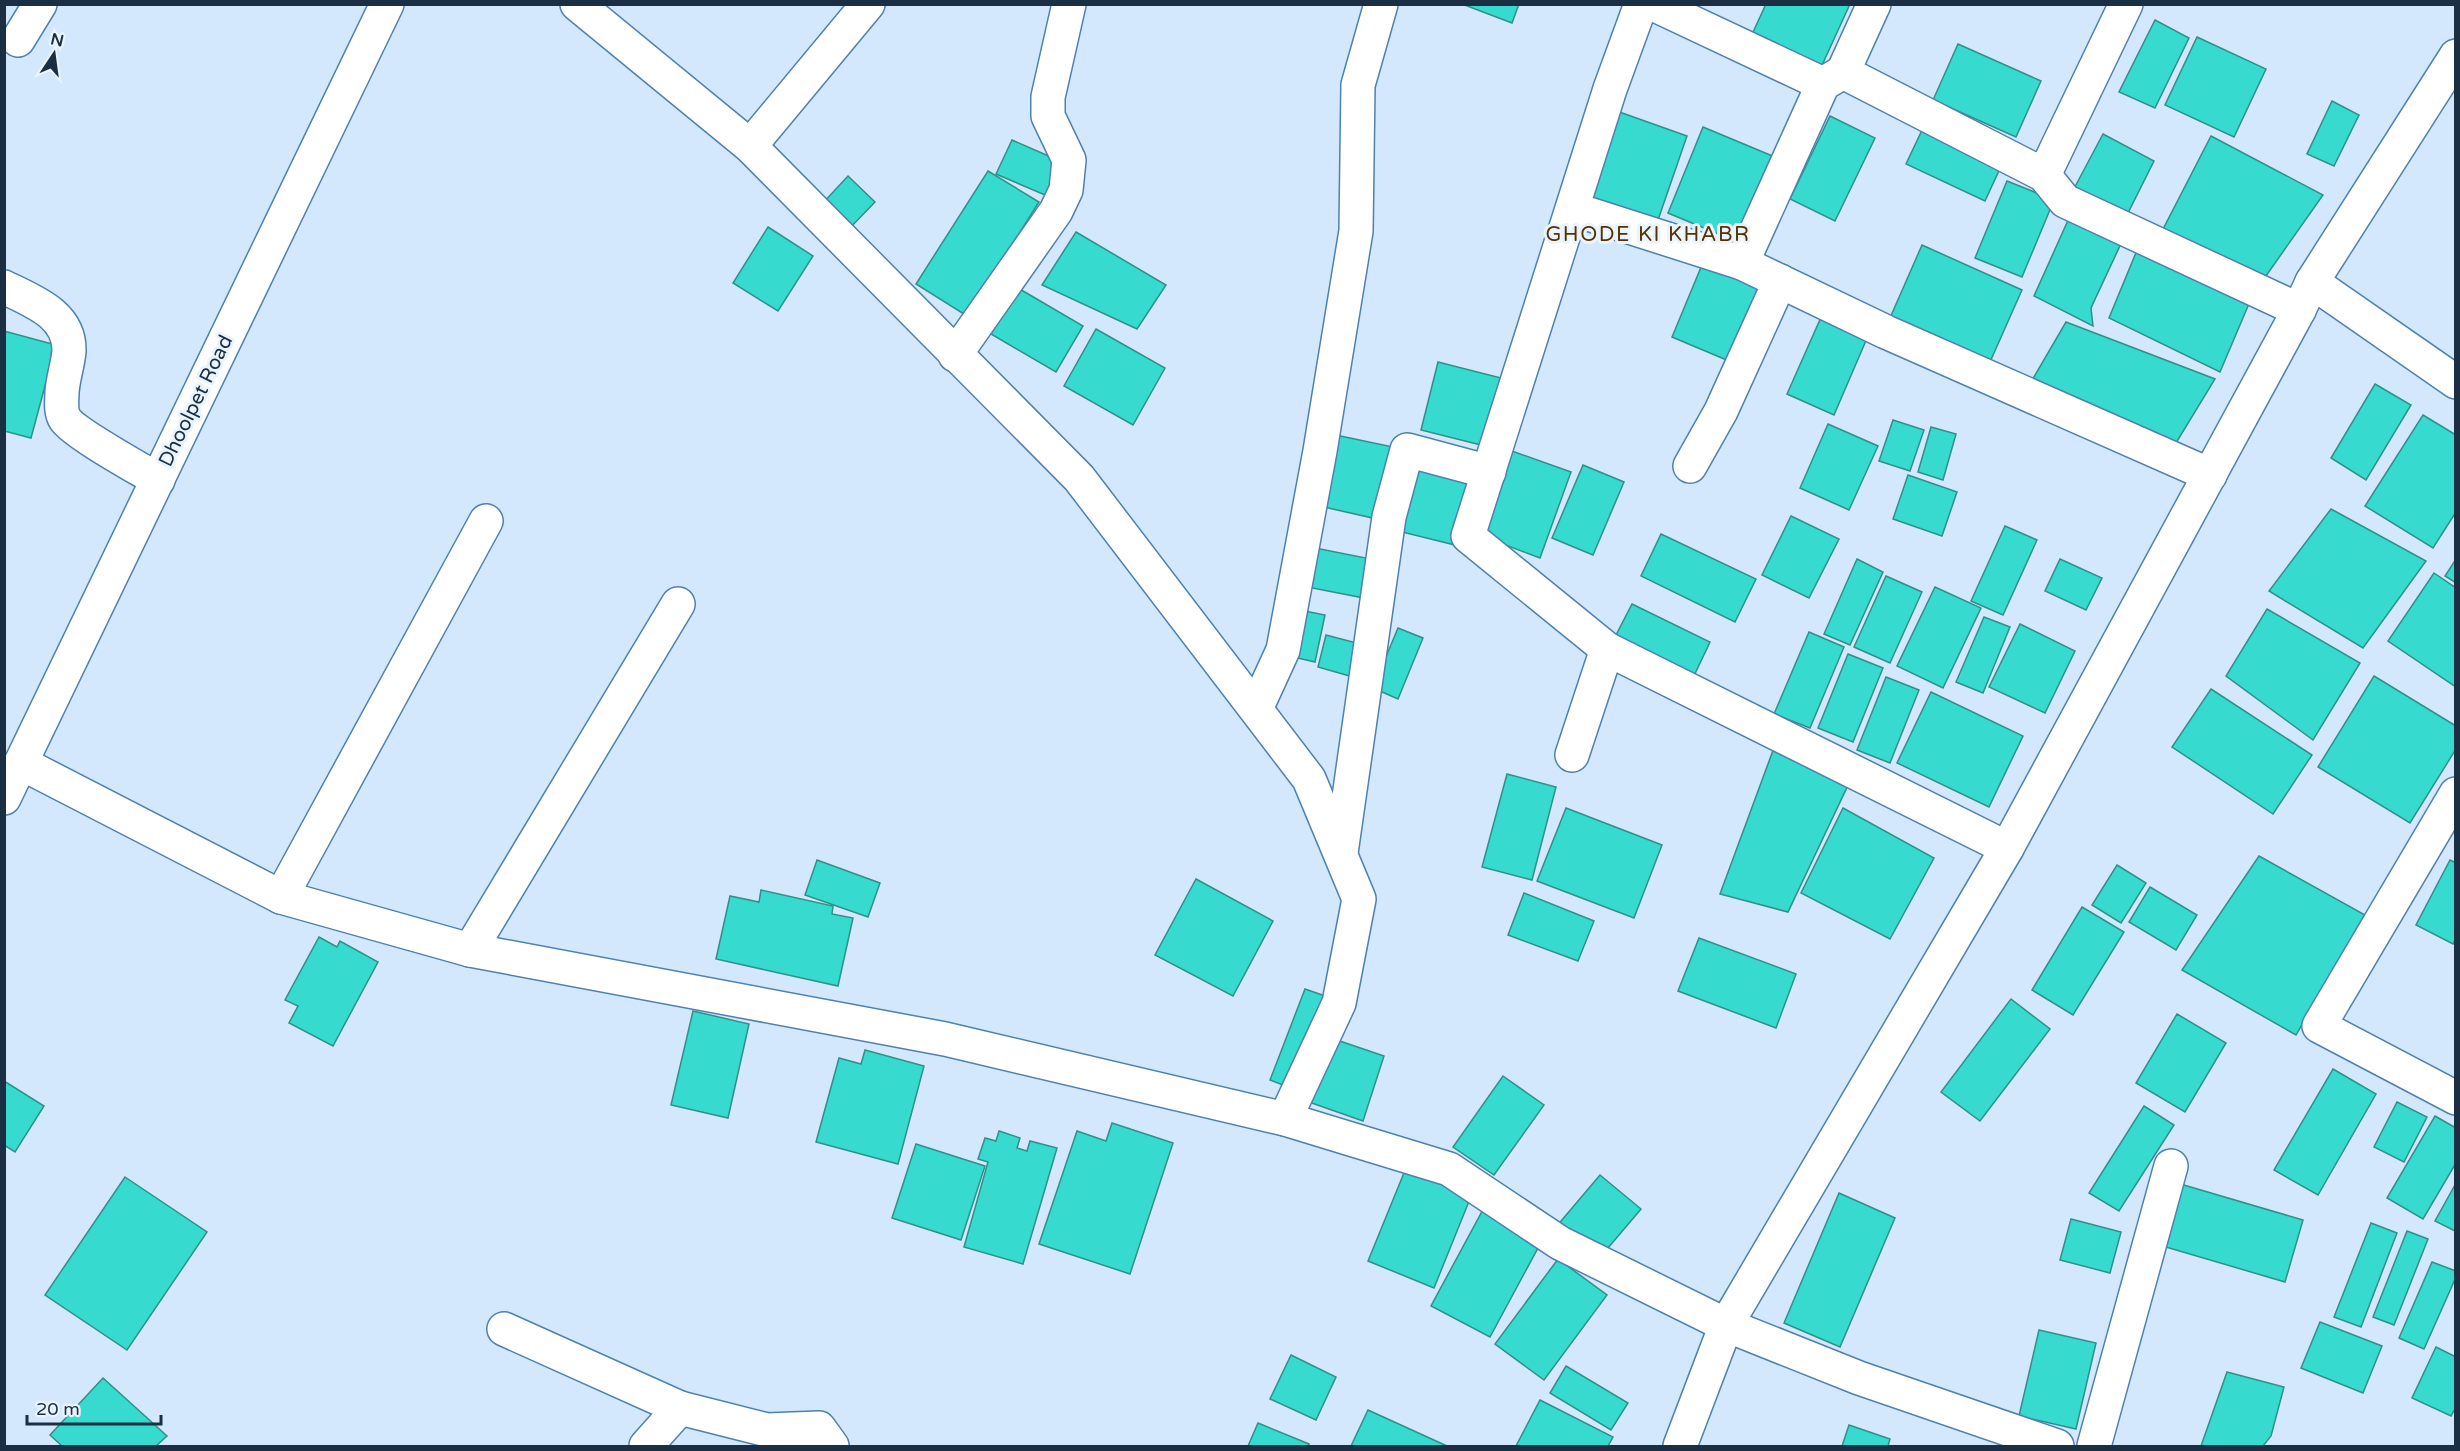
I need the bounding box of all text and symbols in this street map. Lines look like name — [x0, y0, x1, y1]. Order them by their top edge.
north arrow — [24, 24, 84, 84]
text: N — [49, 29, 66, 52]
district label: GHODE KI KHABR — [1545, 222, 1751, 247]
street label: Dhoolpet Road — [154, 331, 238, 471]
scale bar — [27, 1388, 160, 1426]
text: 20 m — [36, 1398, 80, 1420]

